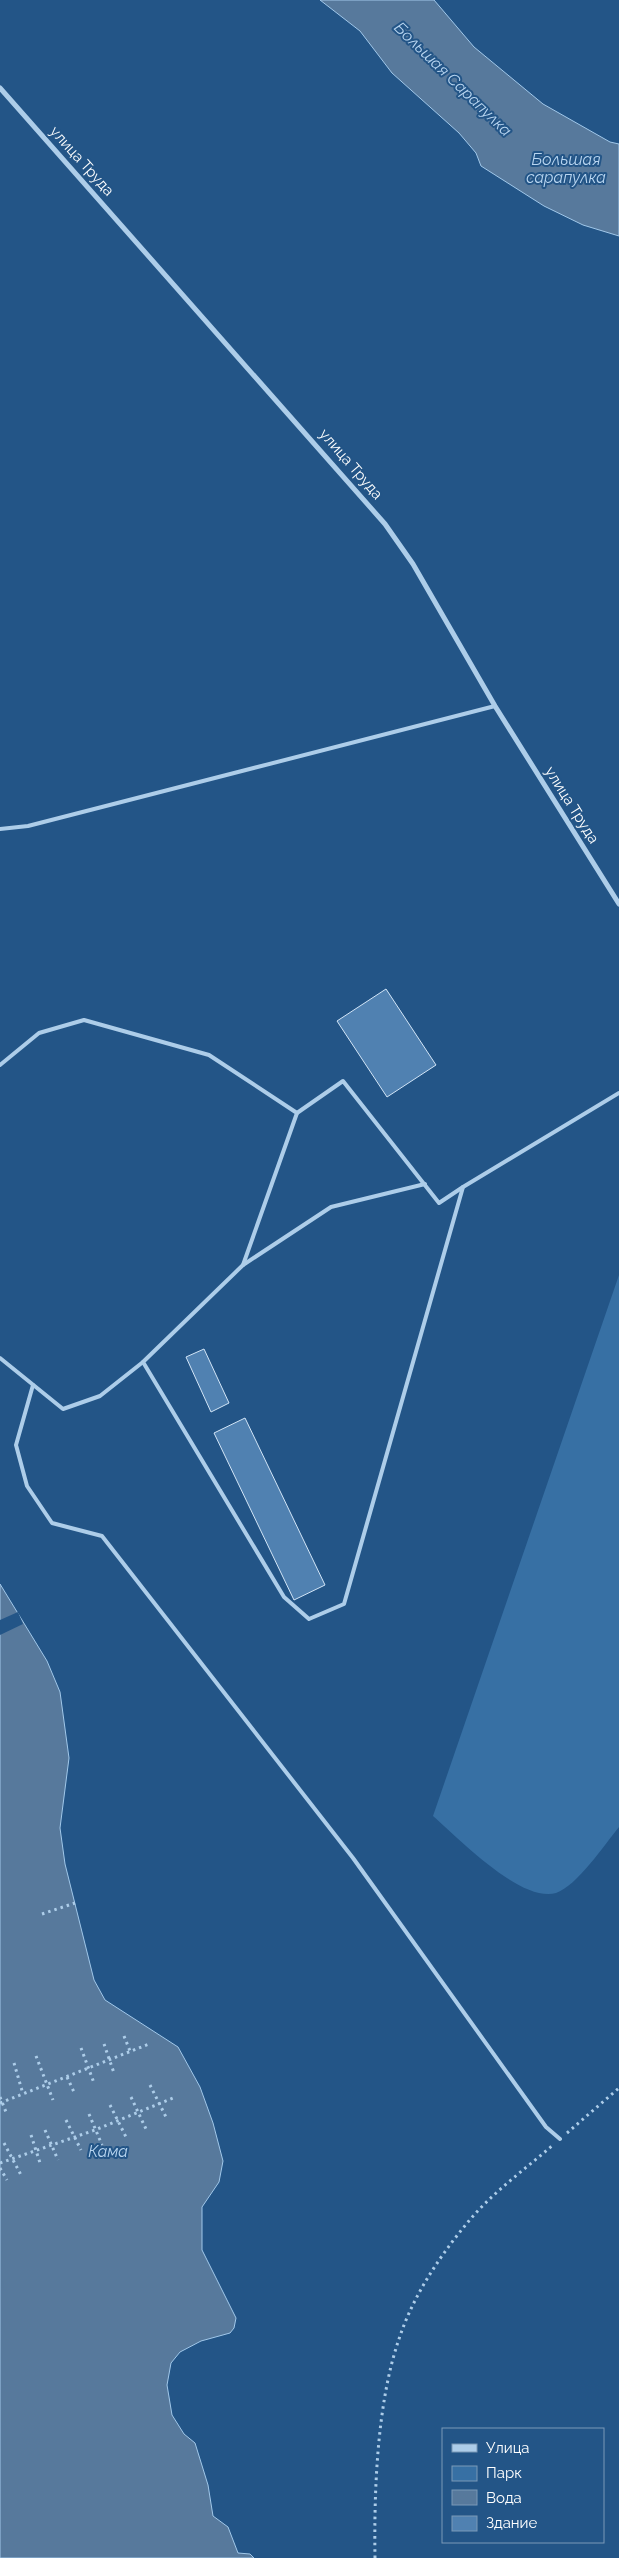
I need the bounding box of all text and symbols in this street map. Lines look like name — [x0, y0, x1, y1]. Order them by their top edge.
water label: Большая Сарапулка — [390, 18, 516, 140]
street label: улица Труда — [46, 122, 118, 200]
water label: Большая сарапулка — [526, 150, 606, 187]
street label: улица Труда — [315, 425, 387, 503]
street label: улица Труда — [541, 763, 603, 847]
water label: Кама — [88, 2142, 128, 2161]
legend — [442, 2428, 604, 2543]
text: Улица — [486, 2439, 530, 2457]
text: Парк — [486, 2464, 522, 2482]
text: Вода — [486, 2489, 522, 2507]
text: Здание — [486, 2514, 538, 2532]

